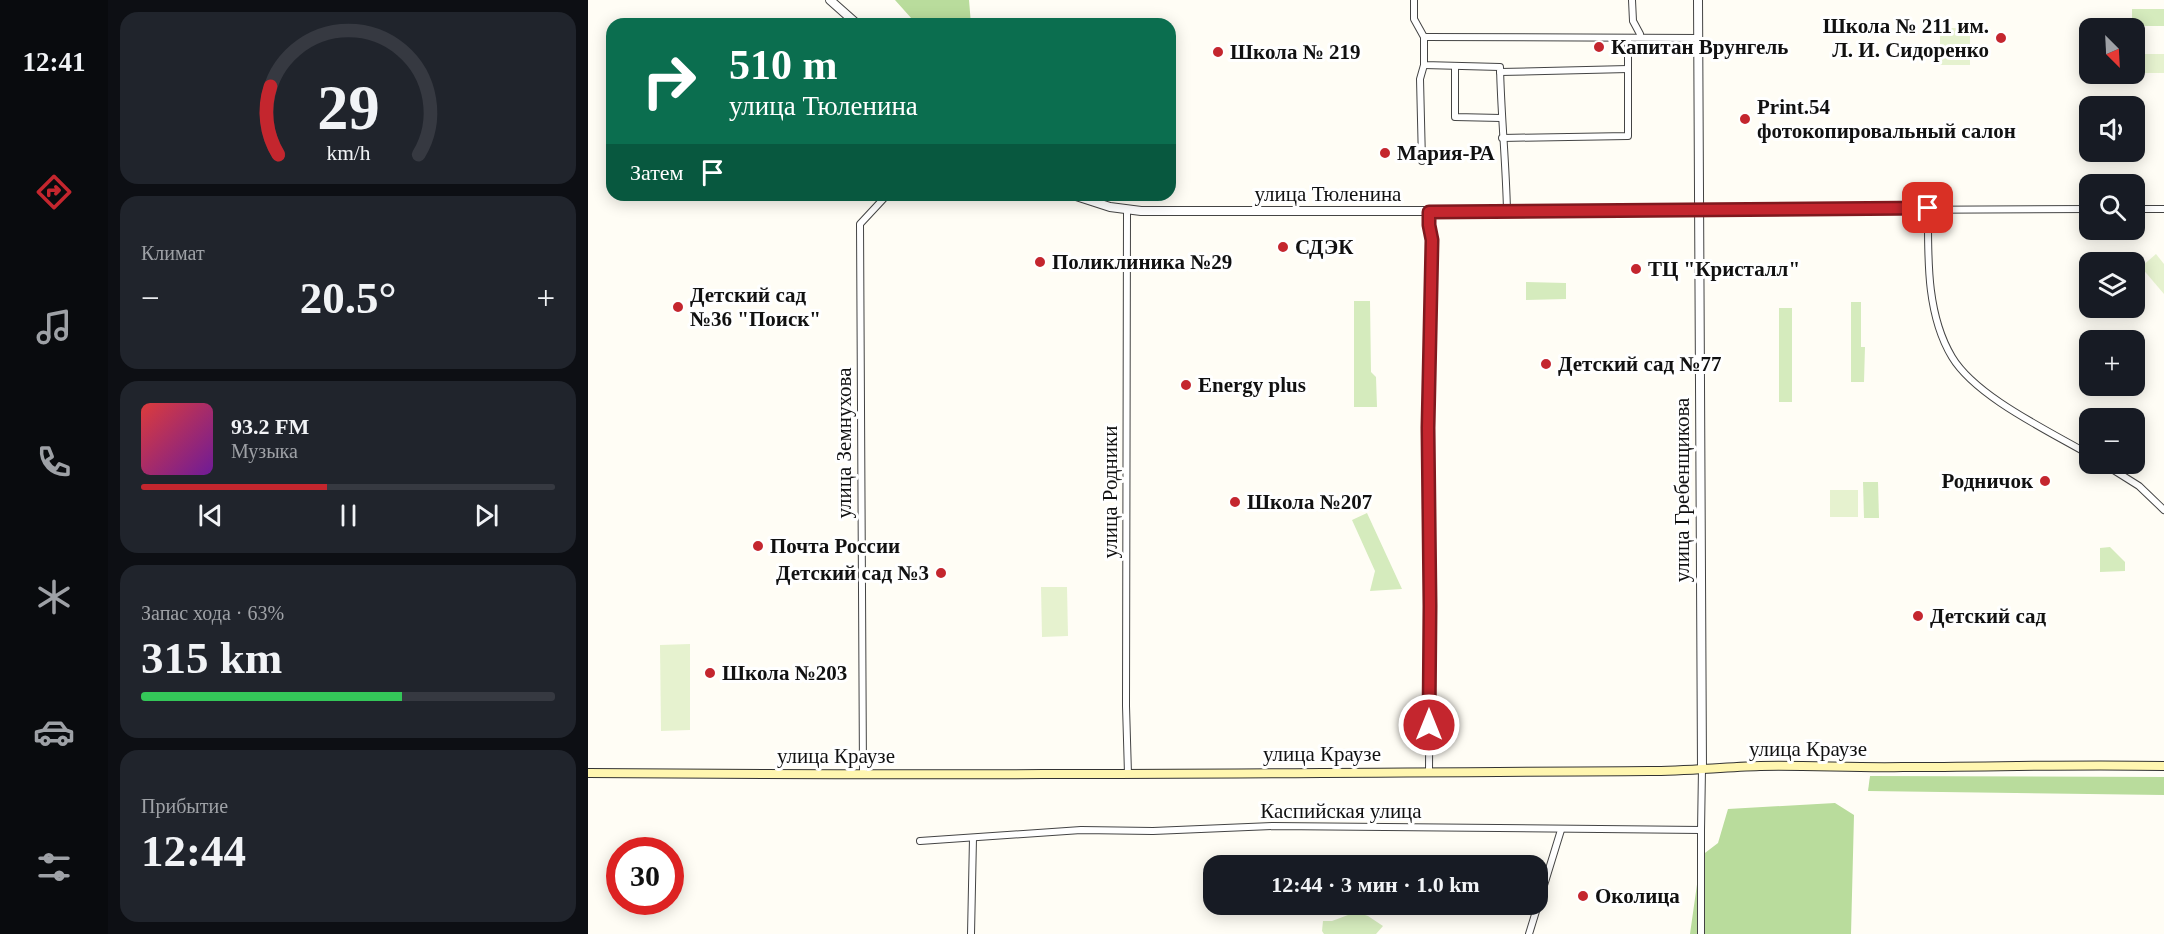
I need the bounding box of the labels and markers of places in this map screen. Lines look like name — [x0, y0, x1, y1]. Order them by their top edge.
place label: Школа № 211 им. Л. И. Сидоренко — [1823, 14, 1989, 62]
marker: Школа № 211 им. Л. И. Сидоренко — [1994, 31, 2008, 45]
place label: Капитан Врунгель — [1611, 35, 1788, 59]
place label: Школа № 219 — [1230, 40, 1361, 64]
marker: Капитан Врунгель — [1592, 40, 1606, 54]
marker: Школа № 219 — [1211, 45, 1225, 59]
place label: Print.54 фотокопировальный салон — [1757, 95, 2016, 143]
marker: Print.54 фотокопировальный салон — [1738, 112, 1752, 126]
place label: Мария-РА — [1397, 141, 1496, 165]
marker: Мария-РА — [1378, 146, 1392, 160]
pin — [1902, 182, 1953, 233]
place label: СДЭК — [1295, 235, 1354, 259]
marker: СДЭК — [1276, 240, 1290, 254]
place label: Поликлиника №29 — [1052, 250, 1232, 274]
marker: Поликлиника №29 — [1033, 255, 1047, 269]
place label: ТЦ "Кристалл" — [1648, 257, 1800, 281]
marker: ТЦ "Кристалл" — [1629, 262, 1643, 276]
place label: Детский сад №36 "Поиск" — [690, 283, 821, 331]
marker: Детский сад №36 "Поиск" — [671, 300, 685, 314]
place label: Детский сад №77 — [1558, 352, 1722, 376]
marker: Детский сад №77 — [1539, 357, 1553, 371]
place label: Energy plus — [1198, 373, 1306, 397]
marker: Energy plus — [1179, 378, 1193, 392]
place label: Родничок — [1942, 469, 2034, 493]
marker: Родничок — [2038, 474, 2052, 488]
place label: Школа №207 — [1247, 490, 1372, 514]
marker: Школа №207 — [1228, 495, 1242, 509]
place label: Почта России — [770, 534, 900, 558]
marker: Почта России — [751, 539, 765, 553]
place label: Детский сад №3 — [776, 561, 929, 585]
marker: Детский сад №3 — [934, 566, 948, 580]
place label: Детский сад — [1930, 604, 2047, 628]
marker: Детский сад — [1911, 609, 1925, 623]
place label: Школа №203 — [722, 661, 847, 685]
marker: Школа №203 — [703, 666, 717, 680]
place label: Околица — [1595, 884, 1680, 908]
marker: Околица — [1576, 889, 1590, 903]

